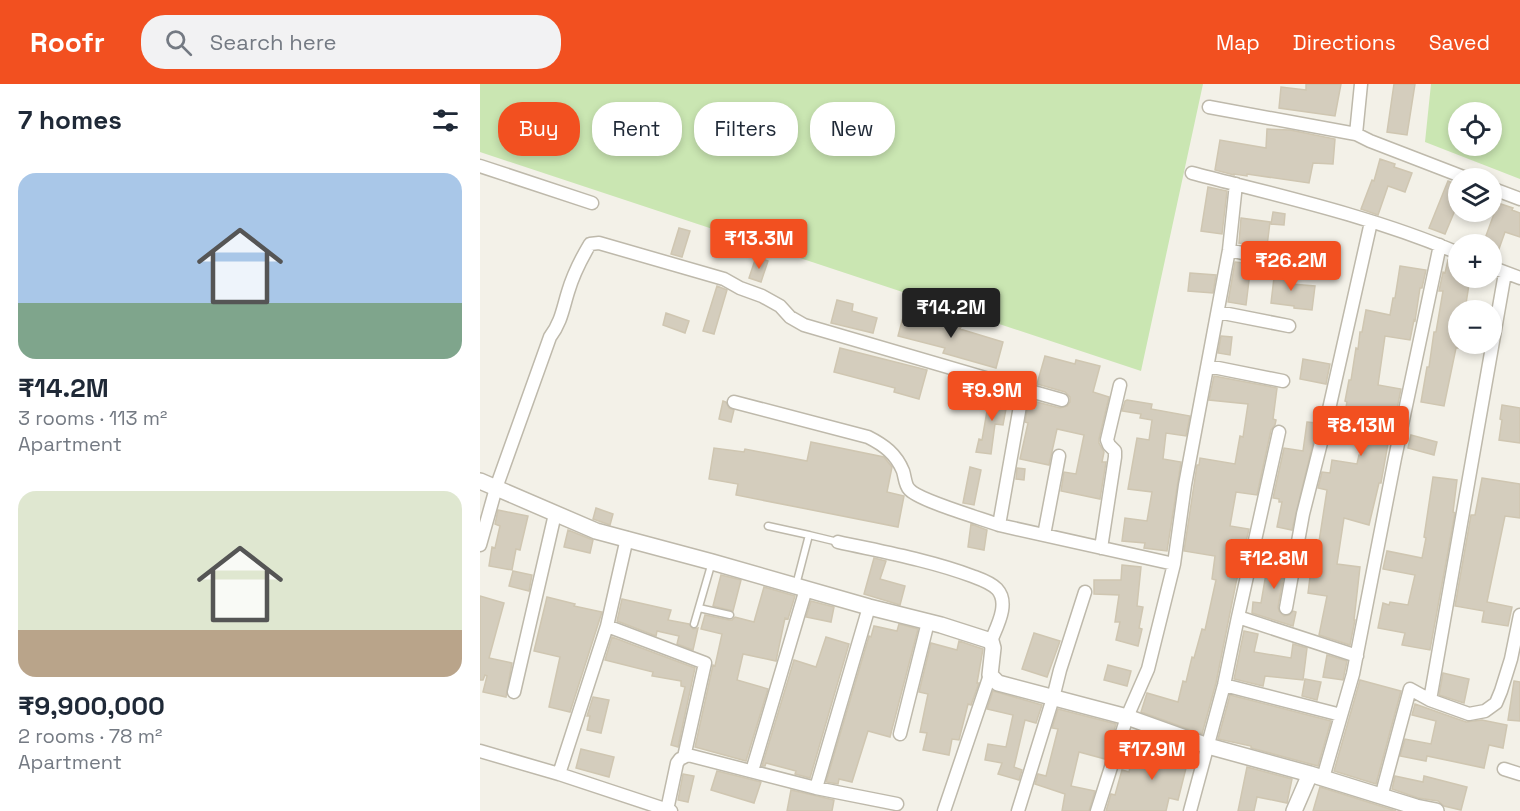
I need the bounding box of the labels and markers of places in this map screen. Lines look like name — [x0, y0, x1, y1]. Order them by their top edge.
pin: ₹13.3M — [710, 219, 808, 270]
pin: ₹26.2M — [1242, 241, 1340, 292]
pin: ₹14.2M — [902, 288, 1000, 339]
pin: ₹9.9M — [950, 371, 1034, 422]
pin: ₹8.13M — [1312, 406, 1410, 457]
pin: ₹12.8M — [1225, 539, 1323, 590]
pin: ₹17.9M — [1103, 730, 1201, 781]

